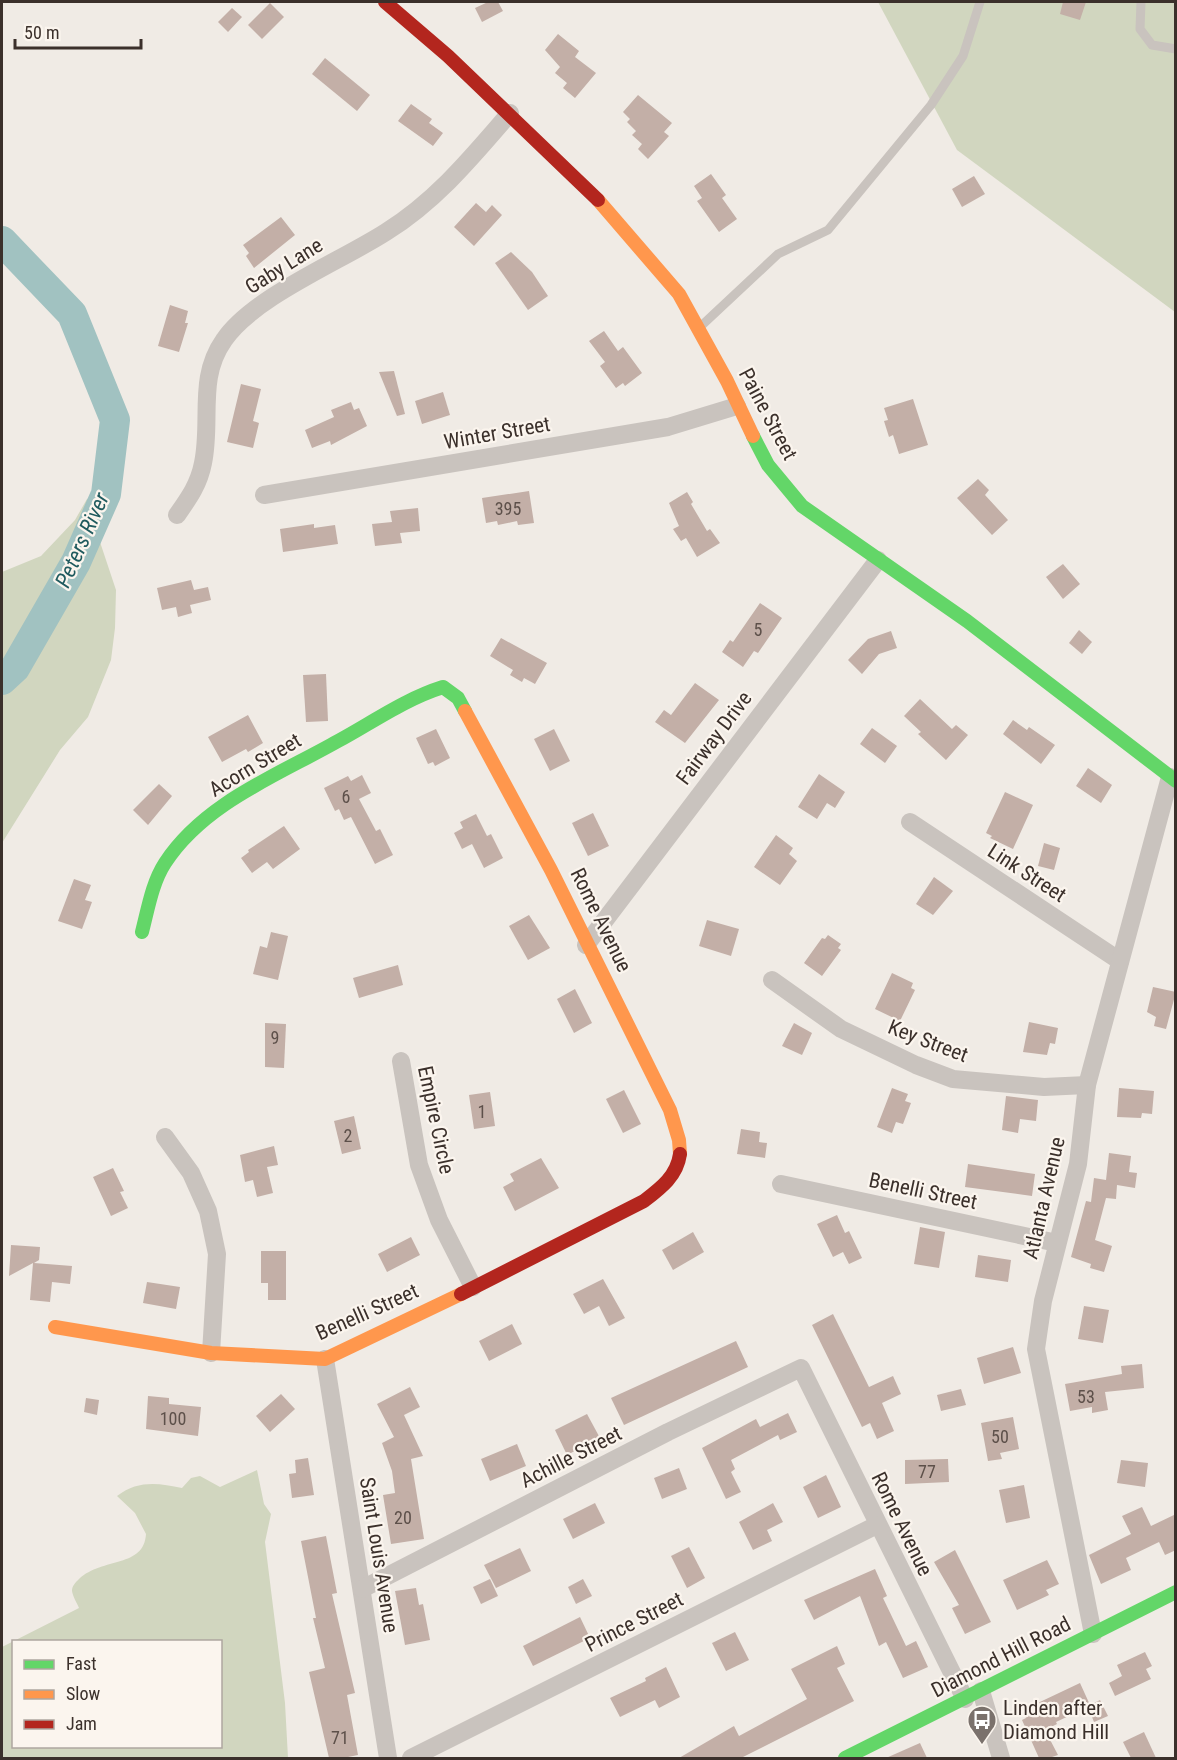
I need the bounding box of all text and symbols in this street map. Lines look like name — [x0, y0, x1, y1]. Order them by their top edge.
scale bar — [15, 12, 141, 50]
text: 50 m — [24, 22, 59, 43]
street label: Gaby Lane — [241, 233, 327, 299]
street label: Paine Street — [734, 364, 802, 464]
street label: Winter Street — [442, 412, 552, 454]
water label: Peters River — [50, 488, 114, 591]
house number: 395 — [495, 498, 521, 519]
house number: 5 — [754, 619, 763, 640]
street label: Fairway Drive — [671, 687, 757, 789]
street label: Acorn Street — [205, 728, 305, 802]
house number: 6 — [342, 786, 350, 807]
street label: Link Street — [983, 839, 1071, 907]
street label: Rome Avenue — [566, 864, 637, 976]
street label: Key Street — [885, 1015, 971, 1067]
house number: 9 — [271, 1027, 279, 1048]
street label: Empire Circle — [413, 1064, 459, 1176]
house number: 1 — [478, 1101, 486, 1122]
house number: 2 — [344, 1125, 353, 1146]
street label: Atlanta Avenue — [1018, 1134, 1070, 1261]
street label: Benelli Street — [867, 1168, 979, 1214]
street label: Benelli Street — [312, 1279, 422, 1345]
house number: 53 — [1077, 1386, 1095, 1407]
house number: 100 — [160, 1408, 186, 1429]
street label: Achille Street — [516, 1421, 626, 1493]
house number: 50 — [991, 1426, 1009, 1447]
house number: 77 — [918, 1461, 936, 1482]
street label: Rome Avenue — [867, 1468, 938, 1580]
street label: Saint Louis Avenue — [355, 1475, 403, 1635]
house number: 20 — [394, 1507, 412, 1528]
street label: Prince Street — [581, 1587, 687, 1657]
street label: Diamond Hill Road — [927, 1612, 1075, 1702]
legend — [12, 1640, 222, 1748]
text: Fast — [66, 1653, 97, 1674]
text: Slow — [66, 1683, 101, 1704]
place label: Linden after Diamond Hill — [1003, 1696, 1109, 1744]
bus stop icon: Linden after Diamond Hill — [966, 1704, 998, 1746]
text: Jam — [66, 1713, 97, 1734]
house number: 71 — [331, 1727, 349, 1748]

